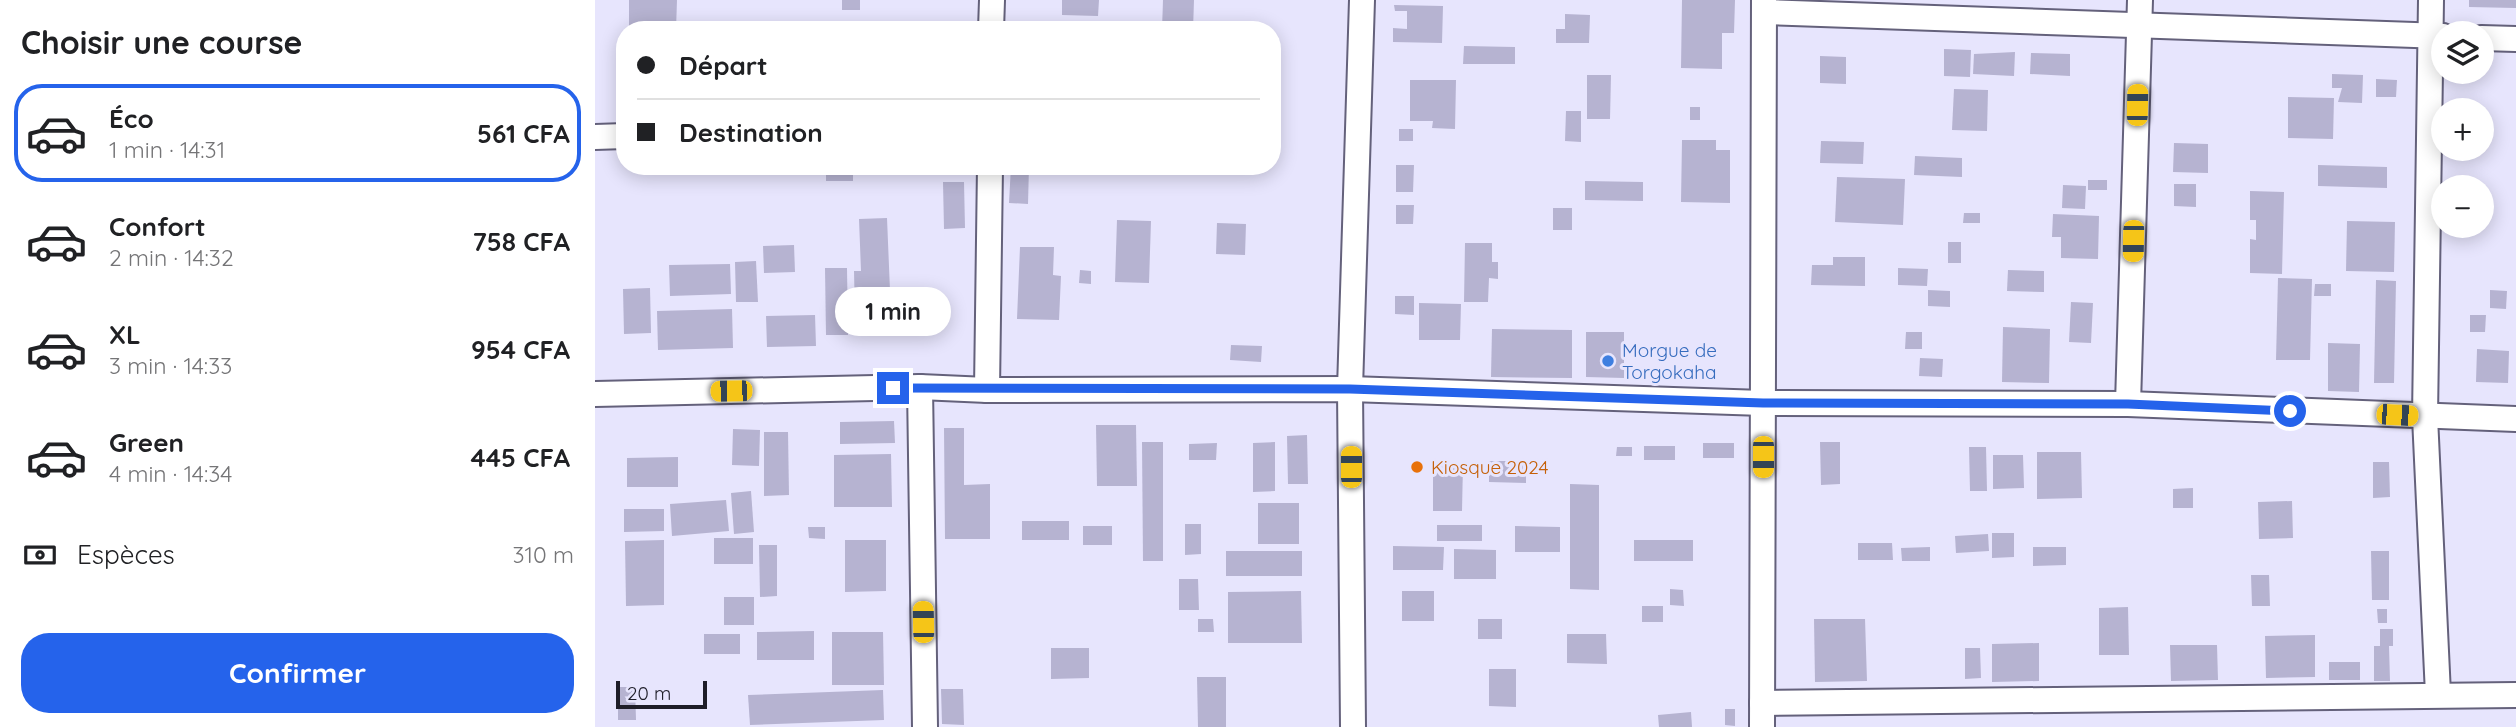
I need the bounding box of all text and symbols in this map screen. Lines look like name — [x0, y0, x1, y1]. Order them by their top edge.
map controls — [2431, 21, 2494, 238]
button: layers — [2431, 21, 2494, 84]
text: Choisir une course — [21, 22, 302, 62]
text: Départ — [679, 49, 768, 82]
car — [2127, 84, 2148, 126]
button: + — [2431, 98, 2494, 161]
icon: car — [25, 102, 88, 165]
text: Éco — [109, 102, 154, 135]
text: Destination — [679, 116, 823, 149]
text: 561 CFA — [477, 117, 570, 150]
text: 1 min · 14:31 — [109, 135, 225, 164]
button: − — [2431, 175, 2494, 238]
icon: car — [25, 210, 88, 273]
text: Confort — [109, 210, 206, 243]
car — [2123, 220, 2144, 262]
text: 758 CFA — [473, 225, 570, 258]
text: 2 min · 14:32 — [109, 243, 234, 272]
callout: 1 min — [835, 286, 951, 336]
text: 1 min — [865, 297, 921, 326]
icon: car — [25, 318, 88, 381]
text: XL — [109, 318, 141, 351]
text: 954 CFA — [471, 333, 570, 366]
place label: Morgue de Torgokaha — [1622, 338, 1717, 384]
text: 3 min · 14:33 — [109, 351, 232, 380]
marker: Morgue de Torgokaha — [1600, 353, 1616, 369]
route end — [877, 372, 909, 404]
car — [710, 380, 753, 402]
route start — [2274, 395, 2306, 427]
car — [2376, 403, 2419, 427]
icon: car — [25, 426, 88, 489]
text: Green — [109, 426, 184, 459]
car — [1753, 436, 1774, 478]
text: 445 CFA — [470, 441, 570, 474]
car — [1341, 446, 1362, 488]
place label: Kiosque 2024 — [1431, 455, 1549, 479]
text: 4 min · 14:34 — [109, 459, 232, 488]
marker: Kiosque 2024 — [1409, 459, 1425, 475]
icon: cash — [21, 536, 59, 574]
text: Espèces — [77, 538, 175, 571]
text: 310 m — [512, 540, 574, 569]
car — [913, 601, 934, 643]
button: Confirmer — [21, 633, 574, 713]
scale bar — [616, 678, 707, 710]
text: 20 m — [627, 681, 671, 705]

